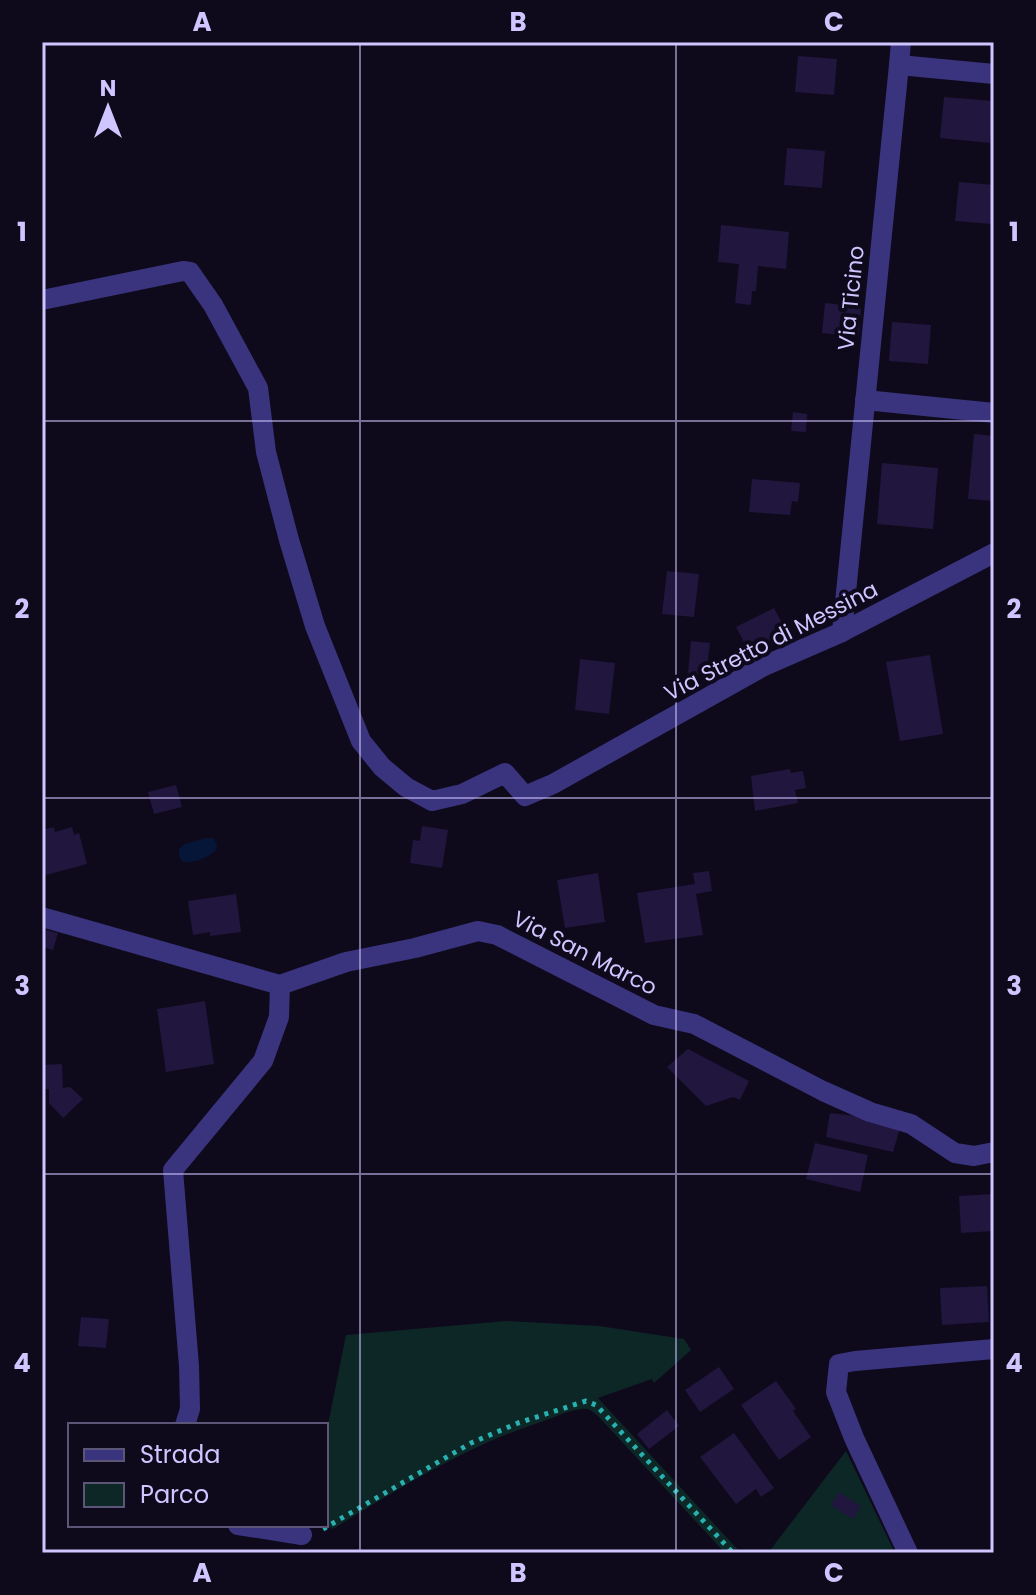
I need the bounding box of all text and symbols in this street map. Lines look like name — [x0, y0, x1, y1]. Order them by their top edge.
text: A — [192, 4, 212, 40]
text: B — [509, 4, 527, 40]
text: C — [824, 4, 844, 40]
north arrow — [68, 68, 148, 148]
text: N — [100, 73, 116, 104]
text: 1 — [17, 214, 27, 250]
text: 1 — [1009, 214, 1019, 250]
street label: Via Ticino — [830, 244, 872, 352]
street label: Via Stretto di Messina — [659, 574, 883, 708]
text: 2 — [15, 591, 30, 627]
text: 2 — [1007, 591, 1022, 627]
street label: Via San Marco — [507, 903, 663, 1003]
text: 3 — [14, 968, 30, 1004]
text: 3 — [1006, 968, 1022, 1004]
text: 4 — [13, 1345, 31, 1381]
text: 4 — [1005, 1345, 1023, 1381]
legend — [68, 1423, 328, 1527]
text: Strada — [140, 1438, 220, 1471]
text: Parco — [140, 1478, 209, 1511]
text: A — [192, 1555, 212, 1591]
text: B — [509, 1555, 527, 1591]
text: C — [824, 1555, 844, 1591]

